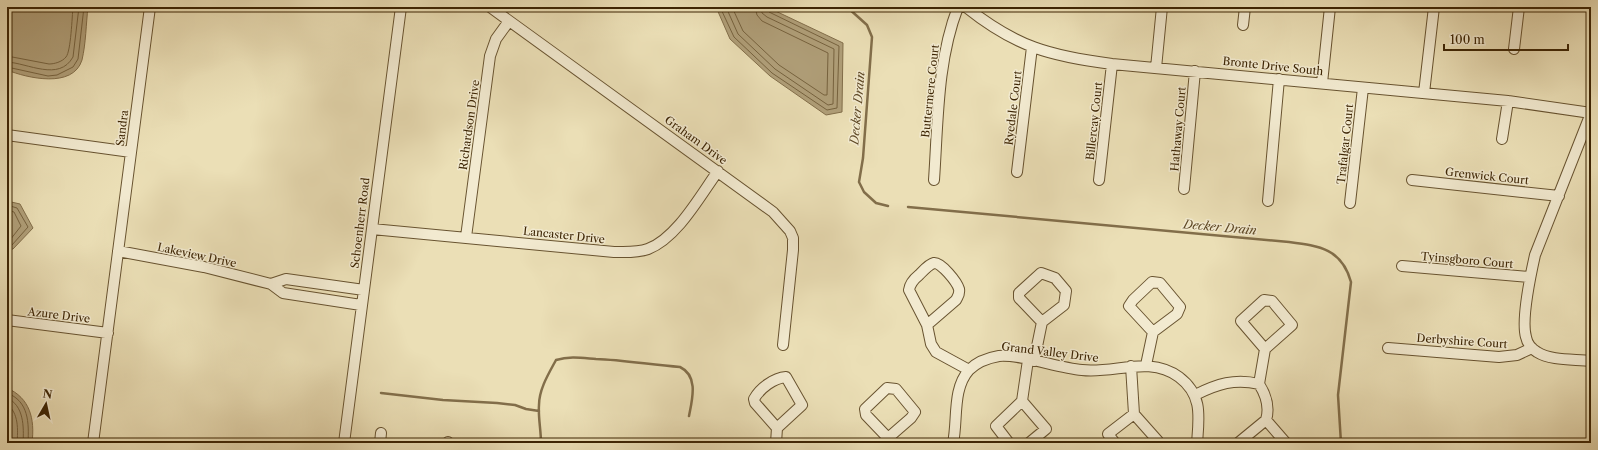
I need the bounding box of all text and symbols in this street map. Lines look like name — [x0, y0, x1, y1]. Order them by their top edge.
scale bar — [1444, 26, 1568, 52]
text: 100 m — [1450, 32, 1485, 47]
street label: Buttermere Court — [918, 44, 942, 138]
street label: Bronte Drive South — [1222, 54, 1324, 78]
street label: Ryedale Court — [1001, 70, 1025, 146]
water label: Decker Drain — [846, 71, 868, 146]
street label: Richardson Drive — [456, 79, 482, 171]
street label: Billercay Court — [1083, 81, 1105, 161]
street label: Hathaway Court — [1167, 86, 1189, 172]
street label: Trafalgar Court — [1334, 103, 1356, 185]
street label: Sandra — [113, 109, 131, 147]
street label: Graham Drive — [662, 113, 730, 167]
street label: Grenwick Court — [1445, 165, 1530, 187]
street label: Schoenherr Road — [347, 177, 373, 269]
water label: Decker Drain — [1182, 216, 1257, 238]
street label: Lancaster Drive — [522, 224, 606, 246]
street label: Lakeview Drive — [156, 240, 238, 270]
street label: Tyinsgboro Court — [1420, 249, 1514, 271]
street label: Azure Drive — [26, 304, 91, 326]
street label: Derbyshire Court — [1416, 331, 1508, 351]
street label: Grand Valley Drive — [1001, 339, 1099, 365]
north arrow — [26, 384, 66, 424]
text: N — [42, 386, 54, 402]

